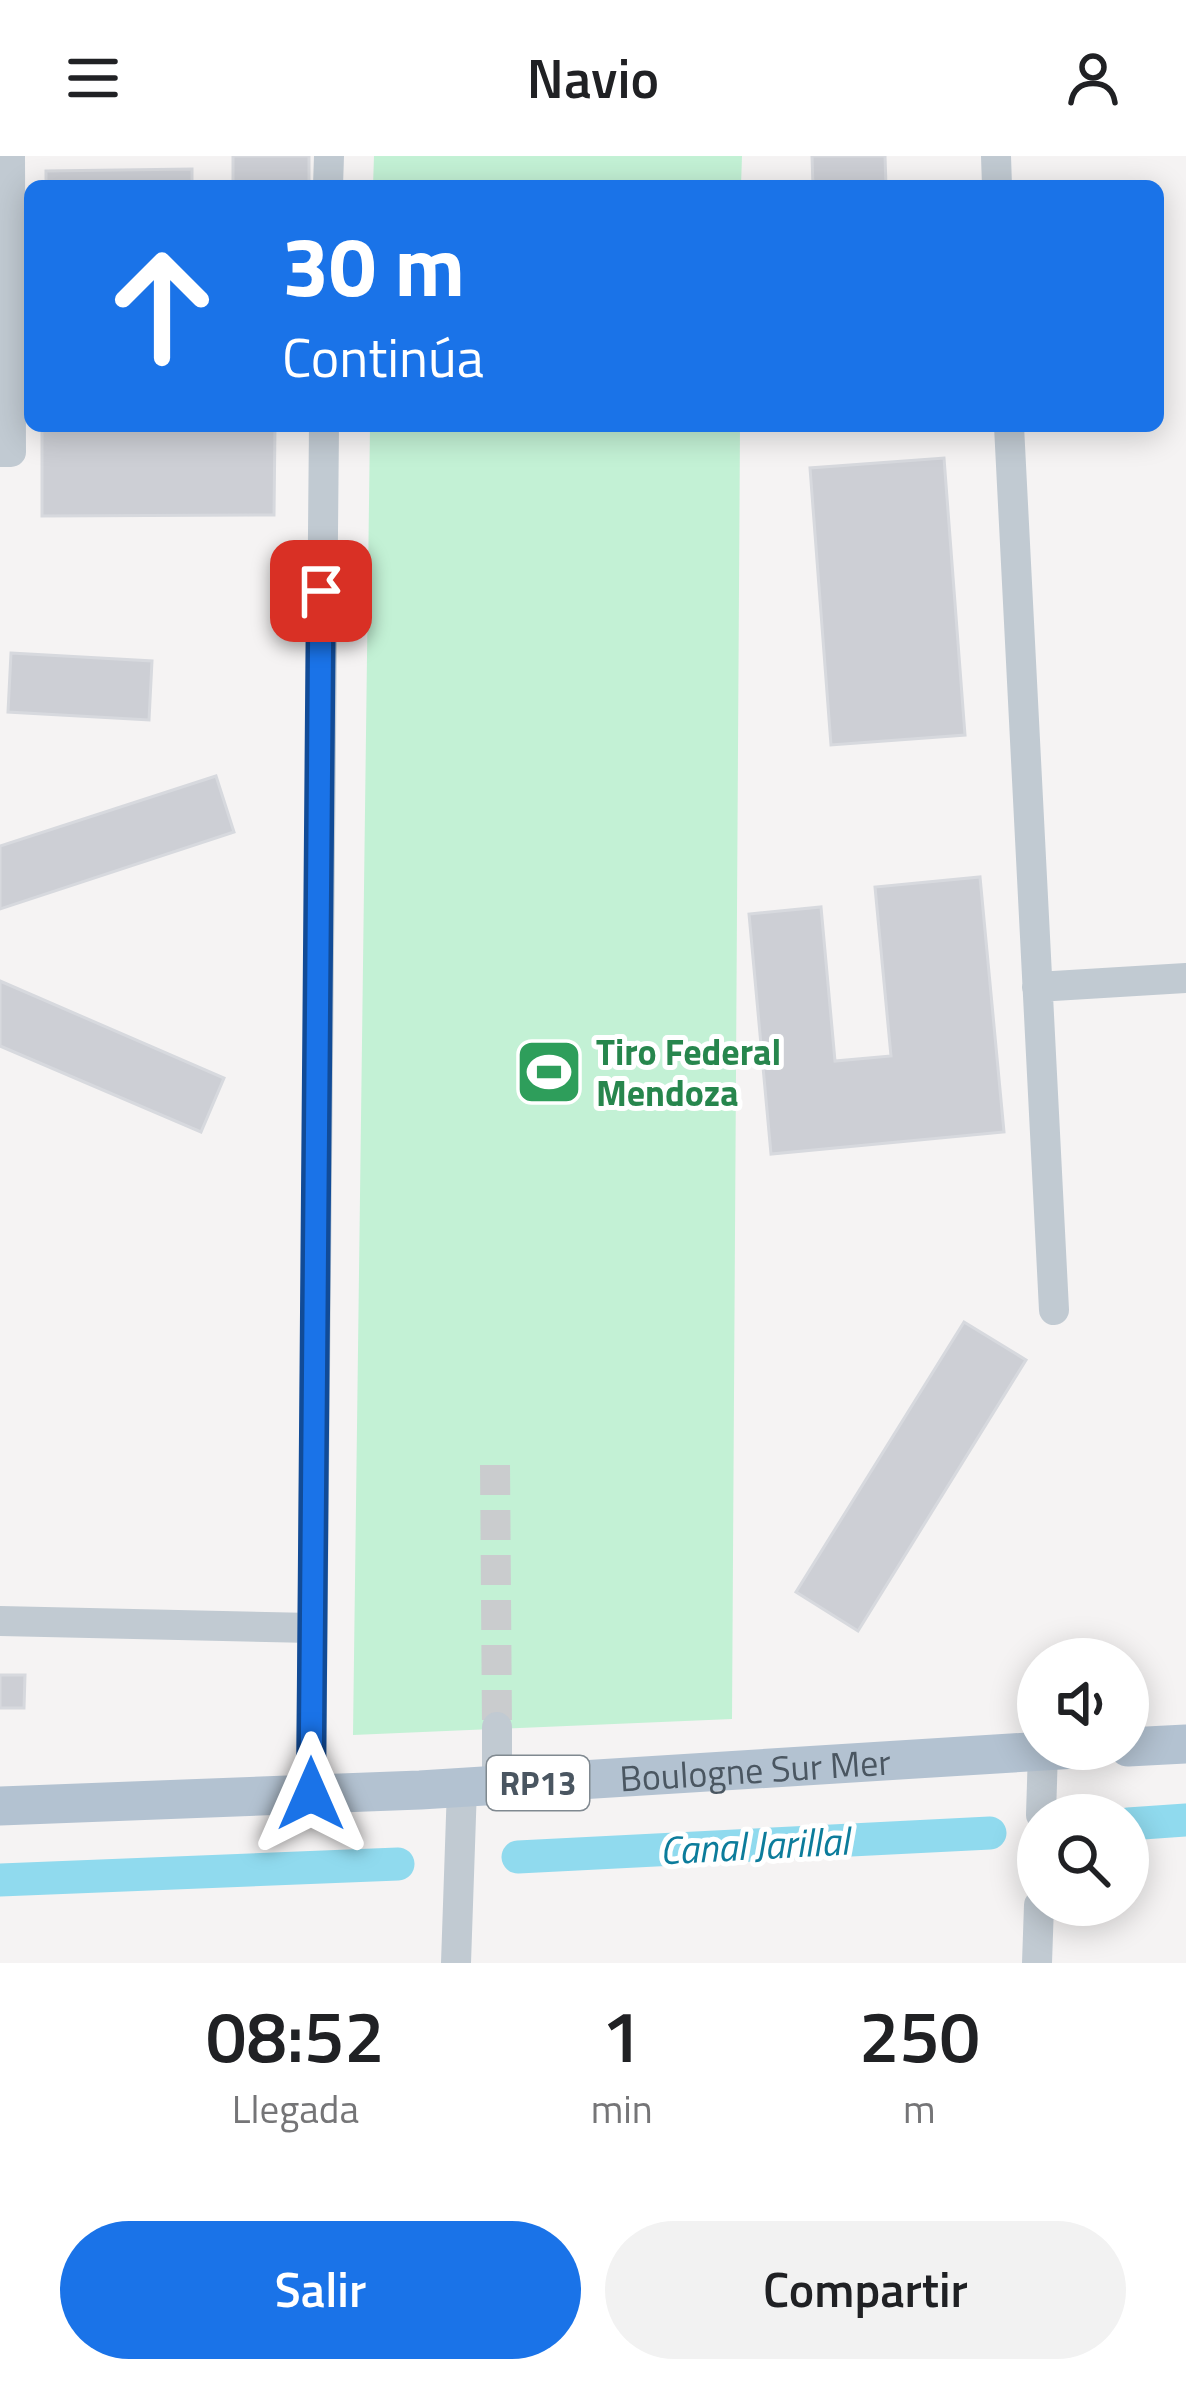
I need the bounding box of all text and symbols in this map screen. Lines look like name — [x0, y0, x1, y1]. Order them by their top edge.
text: Navio — [527, 37, 659, 119]
icon: menu — [60, 45, 126, 111]
icon: person — [1060, 45, 1126, 111]
text: 30 m — [282, 201, 465, 329]
icon: ahead — [84, 228, 240, 384]
text: Continúa — [282, 316, 484, 398]
pin — [270, 540, 372, 642]
icon: arrive — [288, 558, 354, 624]
place label: Tiro Federal Mendoza — [596, 1024, 781, 1120]
sports icon: Tiro Federal Mendoza — [514, 1037, 584, 1107]
map controls — [1017, 1638, 1149, 1926]
button: sound — [1017, 1638, 1149, 1770]
position arrow — [248, 1731, 374, 1857]
street label: Boulogne Sur Mer — [618, 1733, 892, 1805]
road number: RP13 — [487, 1756, 589, 1810]
button: search — [1017, 1794, 1149, 1926]
water label: Canal Jarillal — [658, 1810, 855, 1879]
text: 08:52 — [206, 1980, 385, 2090]
text: 1 — [602, 1980, 642, 2090]
text: 250 — [859, 1980, 980, 2090]
text: Llegada — [232, 2079, 359, 2138]
text: min — [591, 2079, 653, 2138]
text: m — [903, 2079, 936, 2138]
button: Salir — [60, 2221, 581, 2359]
button: Compartir — [605, 2221, 1126, 2359]

